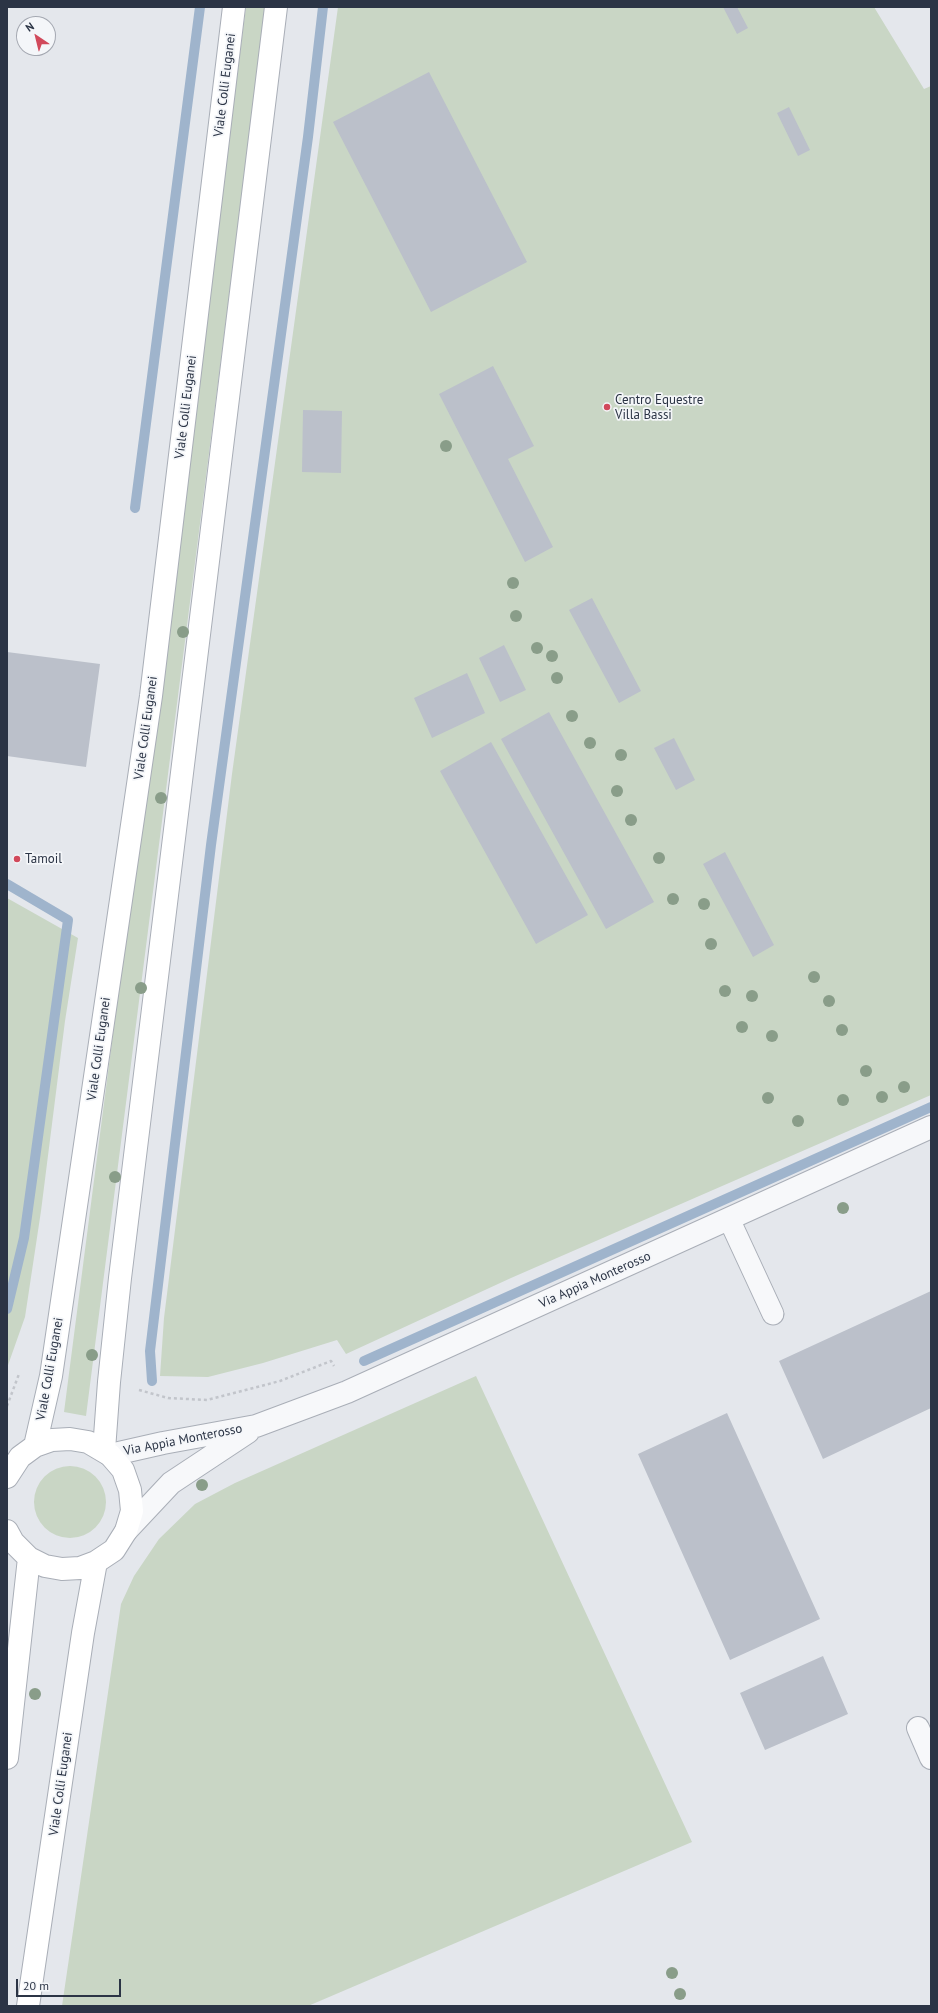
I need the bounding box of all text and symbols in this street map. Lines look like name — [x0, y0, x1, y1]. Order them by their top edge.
north arrow — [16, 16, 56, 56]
text: N — [23, 19, 37, 35]
street label: Viale Colli Euganei — [211, 32, 239, 138]
street label: Viale Colli Euganei — [172, 354, 200, 460]
place label: Centro Equestre Villa Bassi — [615, 392, 703, 423]
marker: Centro Equestre Villa Bassi — [602, 402, 612, 412]
street label: Viale Colli Euganei — [131, 675, 161, 781]
place label: Tamoil — [25, 851, 62, 867]
marker: Tamoil — [12, 854, 22, 864]
street label: Viale Colli Euganei — [84, 996, 114, 1102]
street label: Via Appia Monterosso — [537, 1248, 653, 1312]
street label: Viale Colli Euganei — [33, 1316, 67, 1422]
street label: Via Appia Monterosso — [122, 1421, 244, 1459]
street label: Viale Colli Euganei — [46, 1731, 76, 1837]
scale bar — [18, 1971, 123, 1997]
text: 20 m — [23, 1978, 49, 1993]

